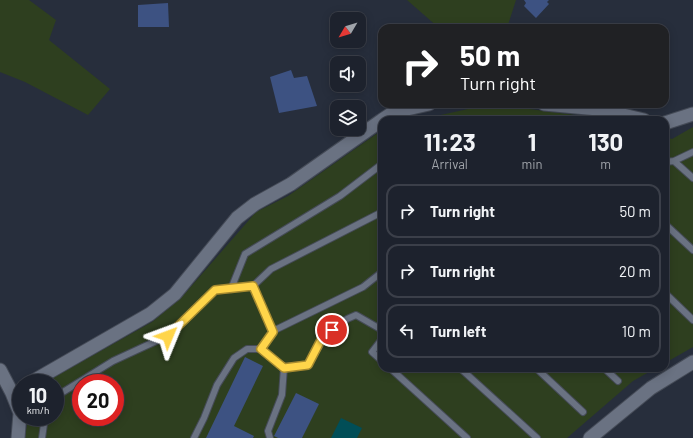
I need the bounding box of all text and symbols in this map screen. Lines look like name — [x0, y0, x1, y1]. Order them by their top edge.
north arrow — [330, 12, 366, 48]
map controls — [330, 12, 366, 136]
text: 50 m — [460, 38, 520, 72]
icon: right — [394, 40, 446, 92]
button: sound — [330, 56, 366, 92]
text: Turn right — [460, 72, 536, 94]
button: layers — [330, 100, 366, 136]
text: 11:23 — [424, 127, 476, 156]
text: 1 — [528, 127, 536, 156]
text: 130 — [588, 127, 623, 156]
text: Arrival — [432, 156, 468, 172]
text: min — [521, 156, 542, 172]
text: m — [600, 156, 611, 172]
icon: right — [396, 200, 418, 222]
text: Turn right — [430, 202, 495, 220]
text: 50 m — [619, 202, 651, 220]
icon: right — [396, 260, 418, 282]
text: Turn right — [430, 262, 495, 280]
text: 20 m — [619, 262, 651, 280]
pin — [315, 313, 349, 347]
position arrow — [147, 315, 189, 357]
icon: arrive — [321, 319, 343, 341]
icon: left — [396, 320, 418, 342]
text: Turn left — [430, 322, 486, 340]
text: 10 m — [622, 322, 651, 340]
speed limit sign: 20 — [72, 374, 124, 426]
text: 10 — [29, 383, 47, 407]
text: km/h — [27, 404, 49, 416]

